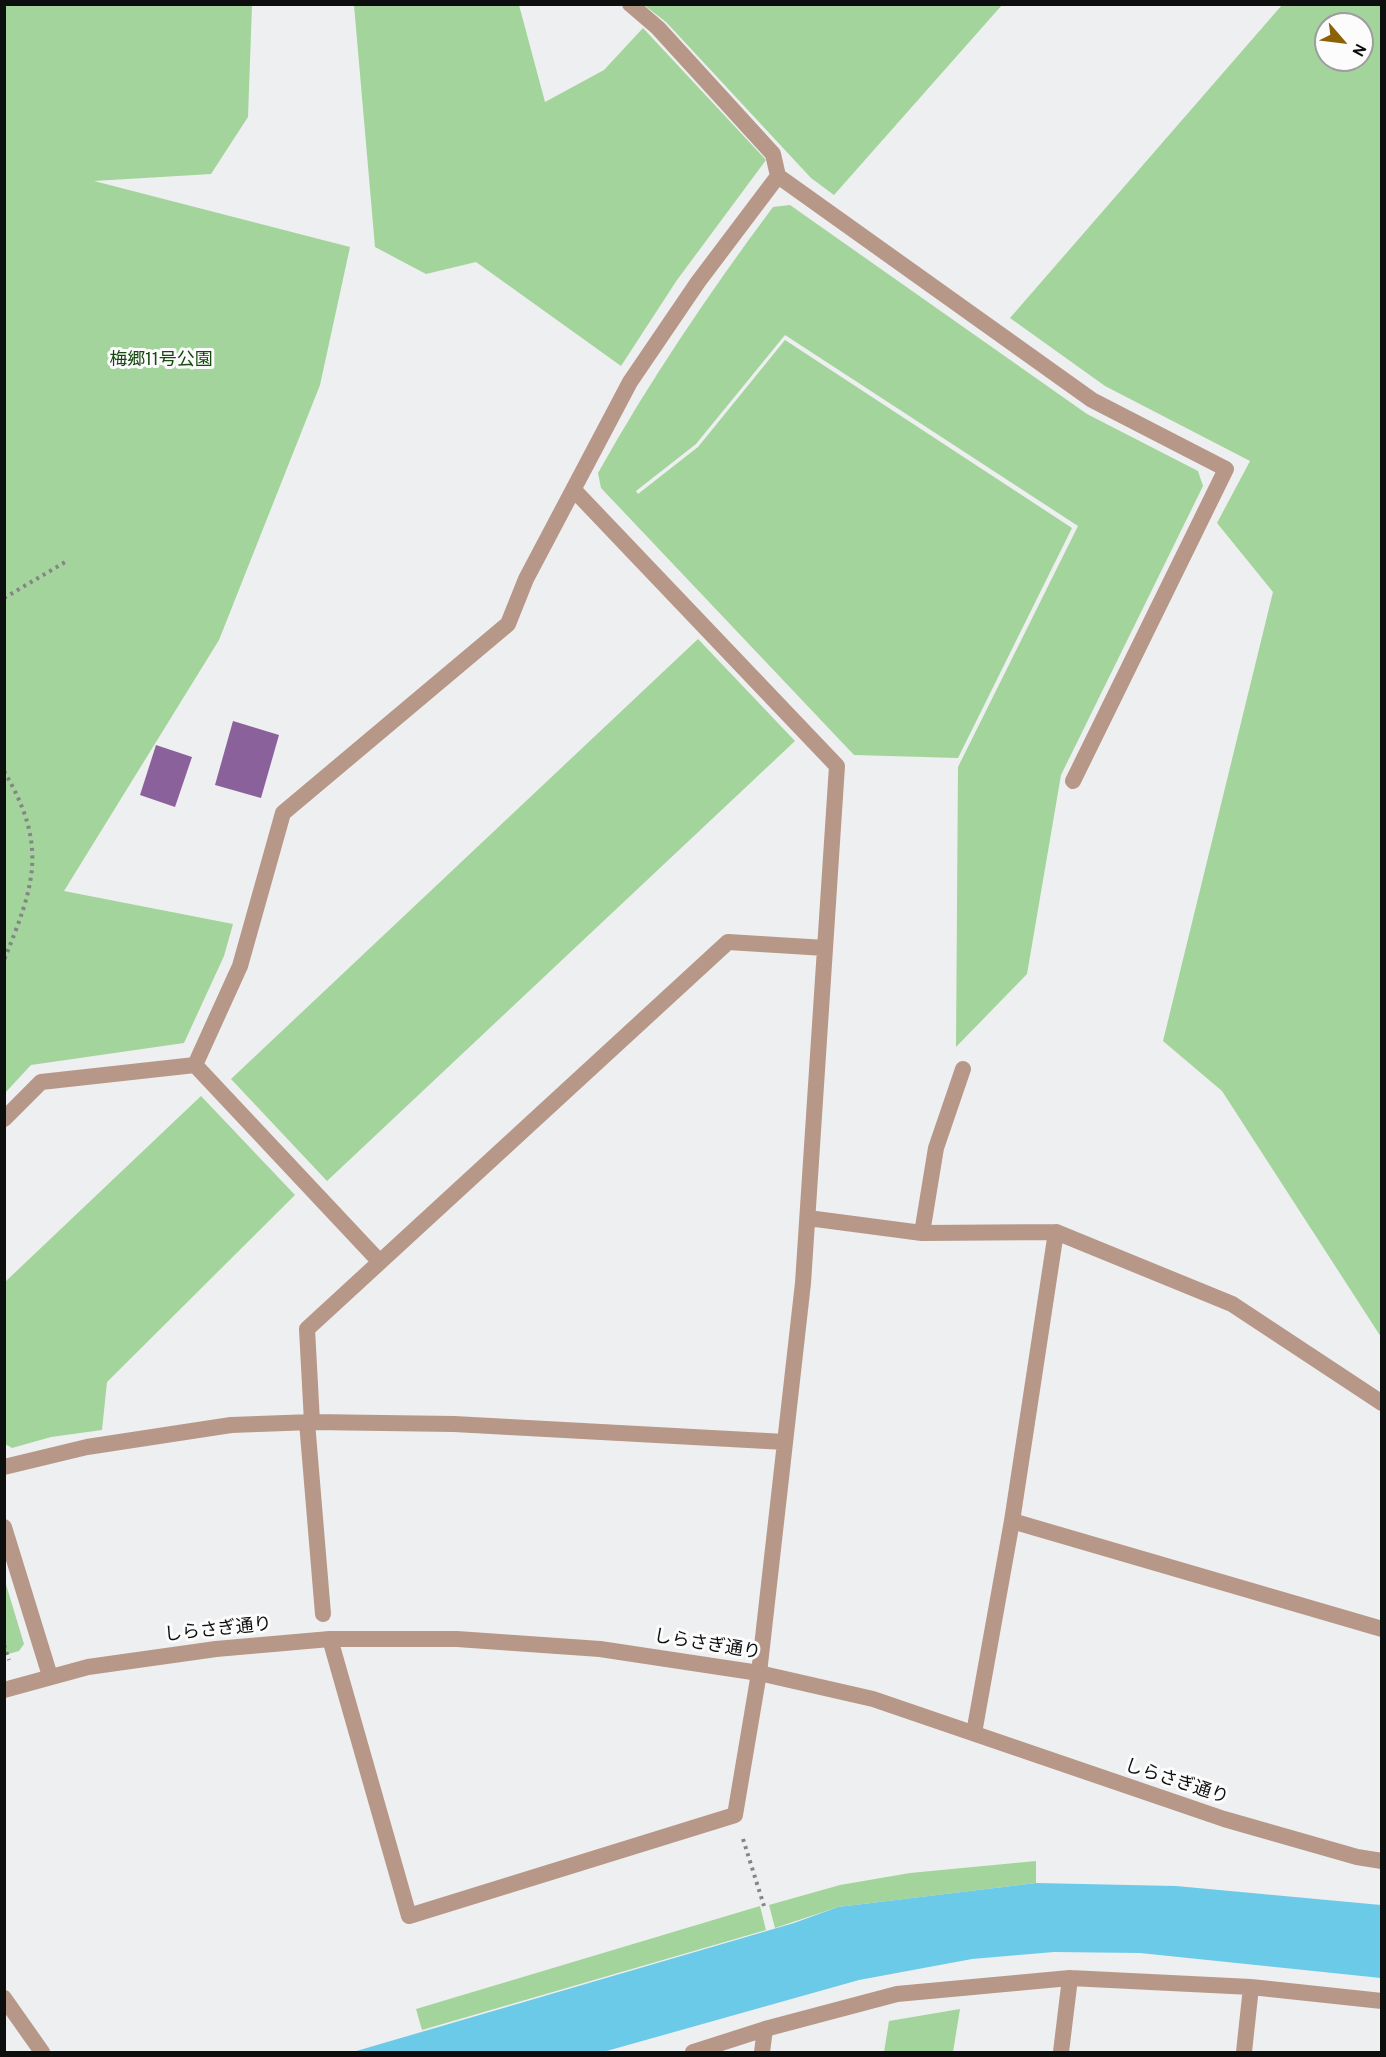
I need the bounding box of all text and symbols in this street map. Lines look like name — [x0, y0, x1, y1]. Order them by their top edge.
north arrow — [1314, 12, 1374, 72]
text: N — [1347, 40, 1370, 59]
park label: 梅郷11号公園 — [109, 350, 213, 372]
street label: しらさぎ通り — [163, 1615, 273, 1647]
street label: しらさぎ通り — [652, 1627, 762, 1665]
street label: しらさぎ通り — [1121, 1756, 1231, 1810]

